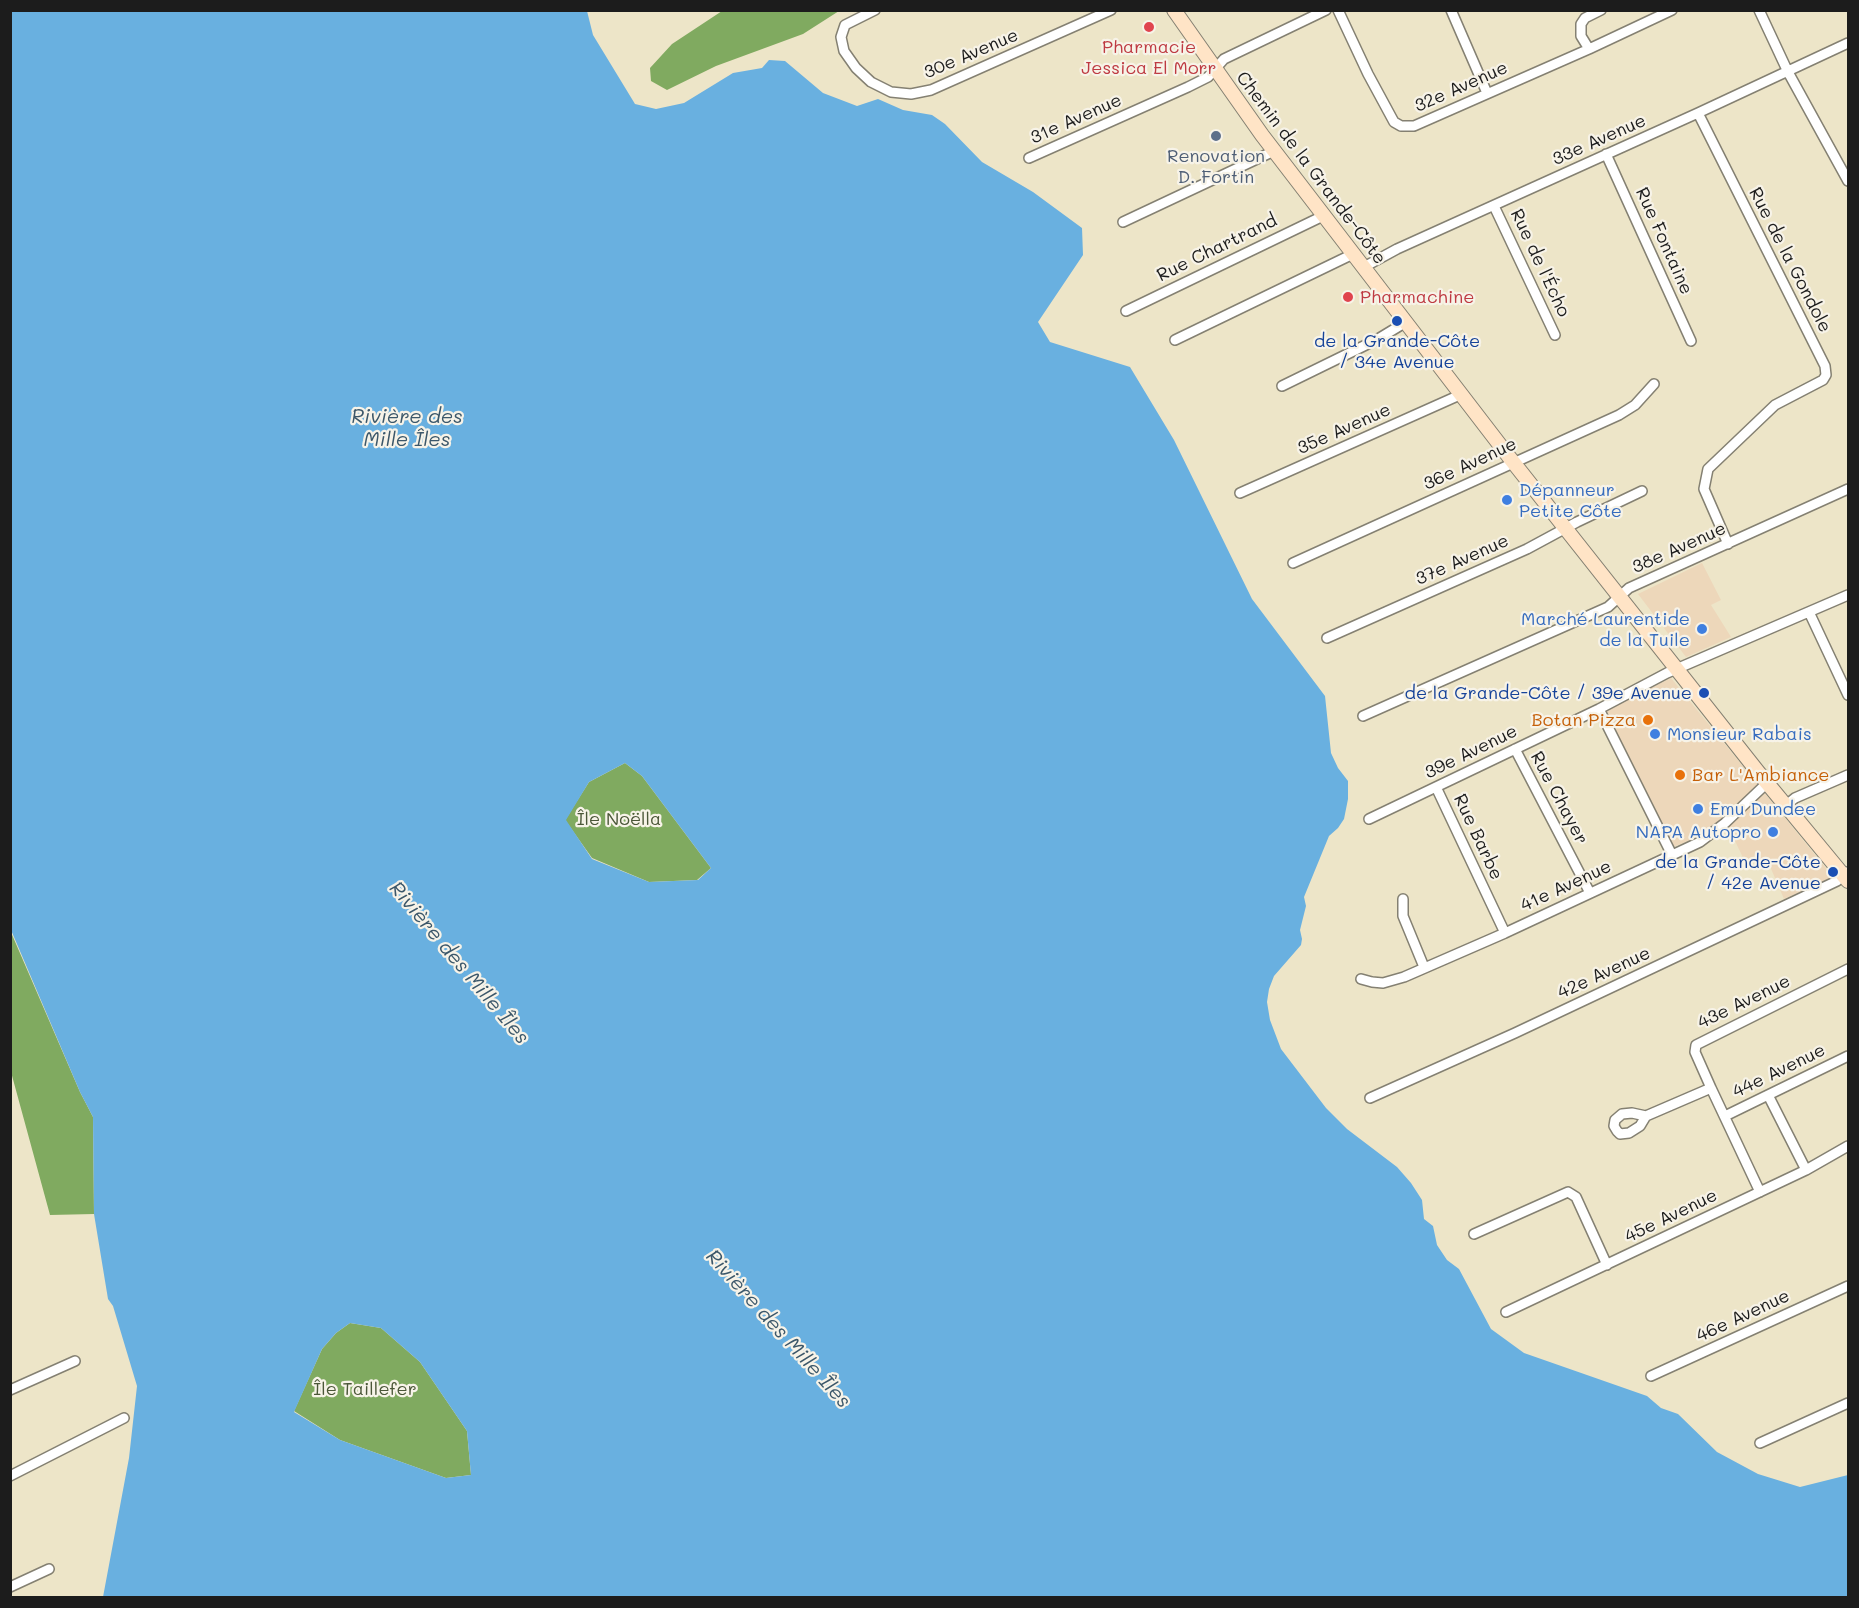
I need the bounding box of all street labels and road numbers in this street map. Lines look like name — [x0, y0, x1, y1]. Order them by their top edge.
street label: 30e Avenue — [920, 24, 1022, 84]
street label: 32e Avenue — [1411, 57, 1511, 117]
street label: Chemin de la Grande-Côte — [1231, 67, 1391, 269]
street label: 31e Avenue — [1027, 89, 1125, 149]
street label: 33e Avenue — [1549, 110, 1649, 170]
street label: Rue Fontaine — [1631, 184, 1697, 298]
street label: Rue de la Gondole — [1744, 184, 1836, 336]
street label: Rue de l'Écho — [1506, 205, 1574, 321]
street label: Rue Chartrand — [1153, 210, 1281, 286]
street label: 35e Avenue — [1294, 399, 1394, 459]
street label: 36e Avenue — [1420, 433, 1520, 495]
street label: 38e Avenue — [1629, 518, 1729, 578]
street label: 37e Avenue — [1412, 530, 1512, 590]
street label: 39e Avenue — [1421, 720, 1521, 784]
street label: Rue Chayer — [1526, 748, 1592, 848]
street label: Rue Barbe — [1449, 791, 1507, 883]
street label: 41e Avenue — [1517, 856, 1615, 916]
street label: 42e Avenue — [1554, 942, 1654, 1004]
street label: 43e Avenue — [1694, 970, 1794, 1034]
street label: 44e Avenue — [1729, 1039, 1829, 1103]
street label: 45e Avenue — [1621, 1184, 1721, 1248]
street label: 46e Avenue — [1693, 1285, 1793, 1347]

